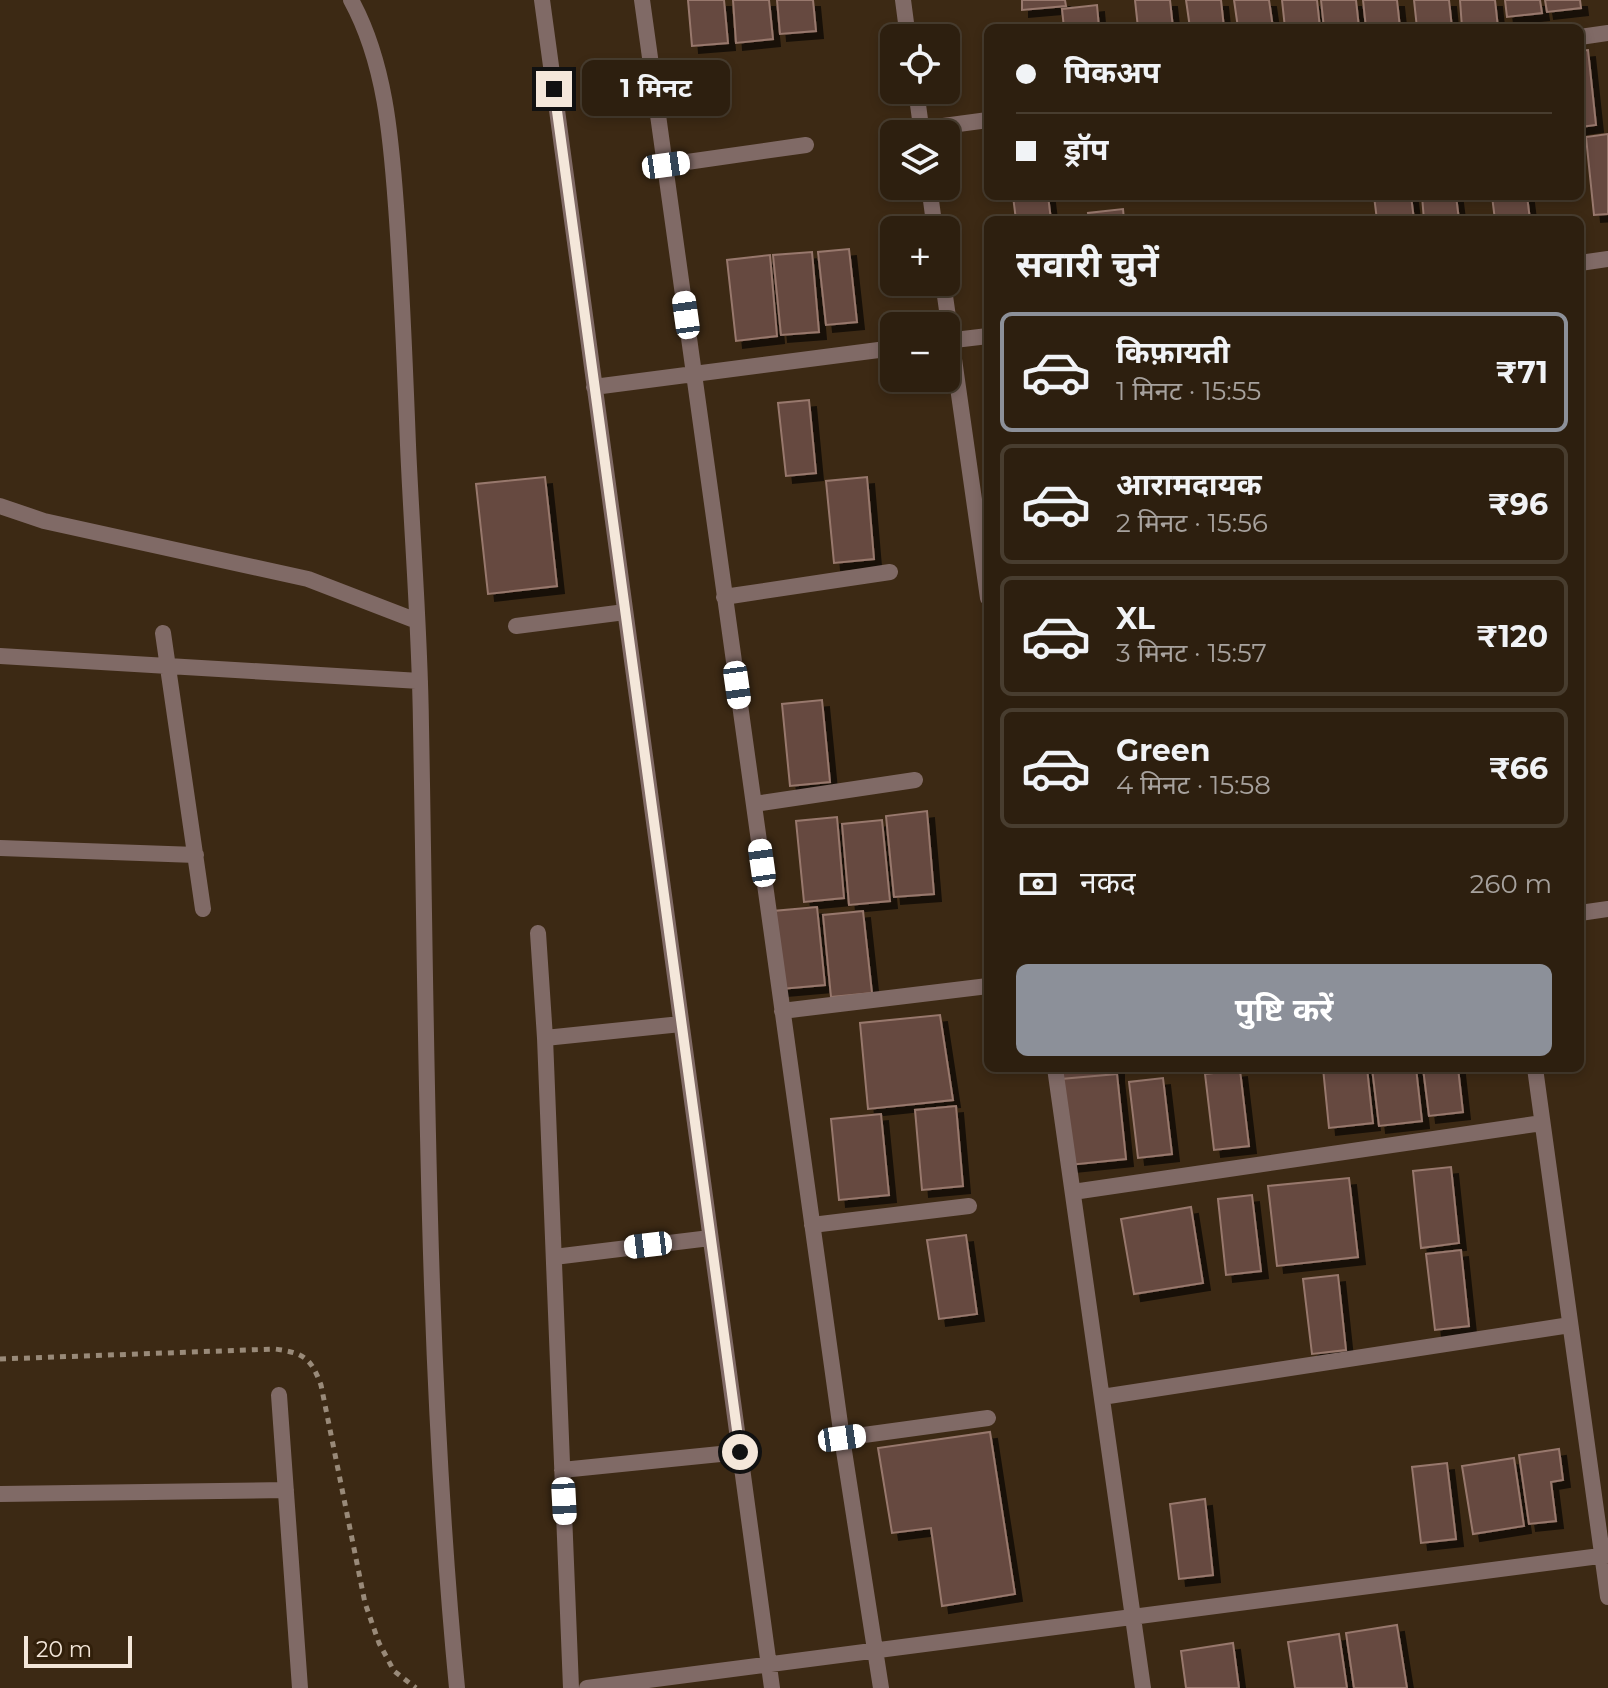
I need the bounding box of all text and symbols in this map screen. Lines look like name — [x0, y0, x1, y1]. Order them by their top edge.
map controls — [880, 24, 960, 392]
button: locate — [880, 24, 960, 104]
text: पिकअप — [1064, 54, 1160, 91]
callout: 1 मिनट — [582, 61, 730, 117]
route end — [536, 71, 572, 107]
text: 1 मिनट — [620, 72, 692, 104]
button: layers — [880, 120, 960, 200]
text: ड्रॉप — [1064, 131, 1108, 168]
car — [641, 150, 691, 180]
button: + — [880, 216, 960, 296]
text: सवारी चुनें — [1016, 242, 1159, 286]
car — [671, 290, 701, 340]
button: − — [880, 312, 960, 392]
text: किफ़ायती — [1116, 334, 1230, 371]
icon: car — [1020, 336, 1092, 408]
text: ₹71 — [1496, 354, 1548, 391]
text: 1 मिनट · 15:55 — [1116, 375, 1261, 407]
text: आरामदायक — [1116, 466, 1262, 503]
icon: car — [1020, 468, 1092, 540]
text: ₹96 — [1488, 486, 1548, 523]
text: 2 मिनट · 15:56 — [1116, 507, 1268, 539]
icon: car — [1020, 600, 1092, 672]
text: XL — [1116, 600, 1155, 637]
text: ₹120 — [1476, 618, 1548, 655]
text: 3 मिनट · 15:57 — [1116, 637, 1267, 669]
car — [722, 660, 752, 710]
icon: car — [1020, 732, 1092, 804]
text: Green — [1116, 732, 1210, 769]
text: ₹66 — [1489, 750, 1548, 787]
text: 4 मिनट · 15:58 — [1116, 769, 1271, 801]
car — [747, 838, 777, 888]
icon: cash — [1016, 862, 1060, 906]
text: नकद — [1080, 864, 1136, 901]
text: 260 m — [1470, 868, 1552, 900]
button: पुष्टि करें — [1016, 964, 1552, 1056]
car — [623, 1230, 673, 1260]
car — [817, 1423, 867, 1453]
route start — [722, 1434, 758, 1470]
car — [551, 1476, 577, 1526]
scale bar — [24, 1632, 132, 1668]
text: 20 m — [36, 1636, 92, 1663]

